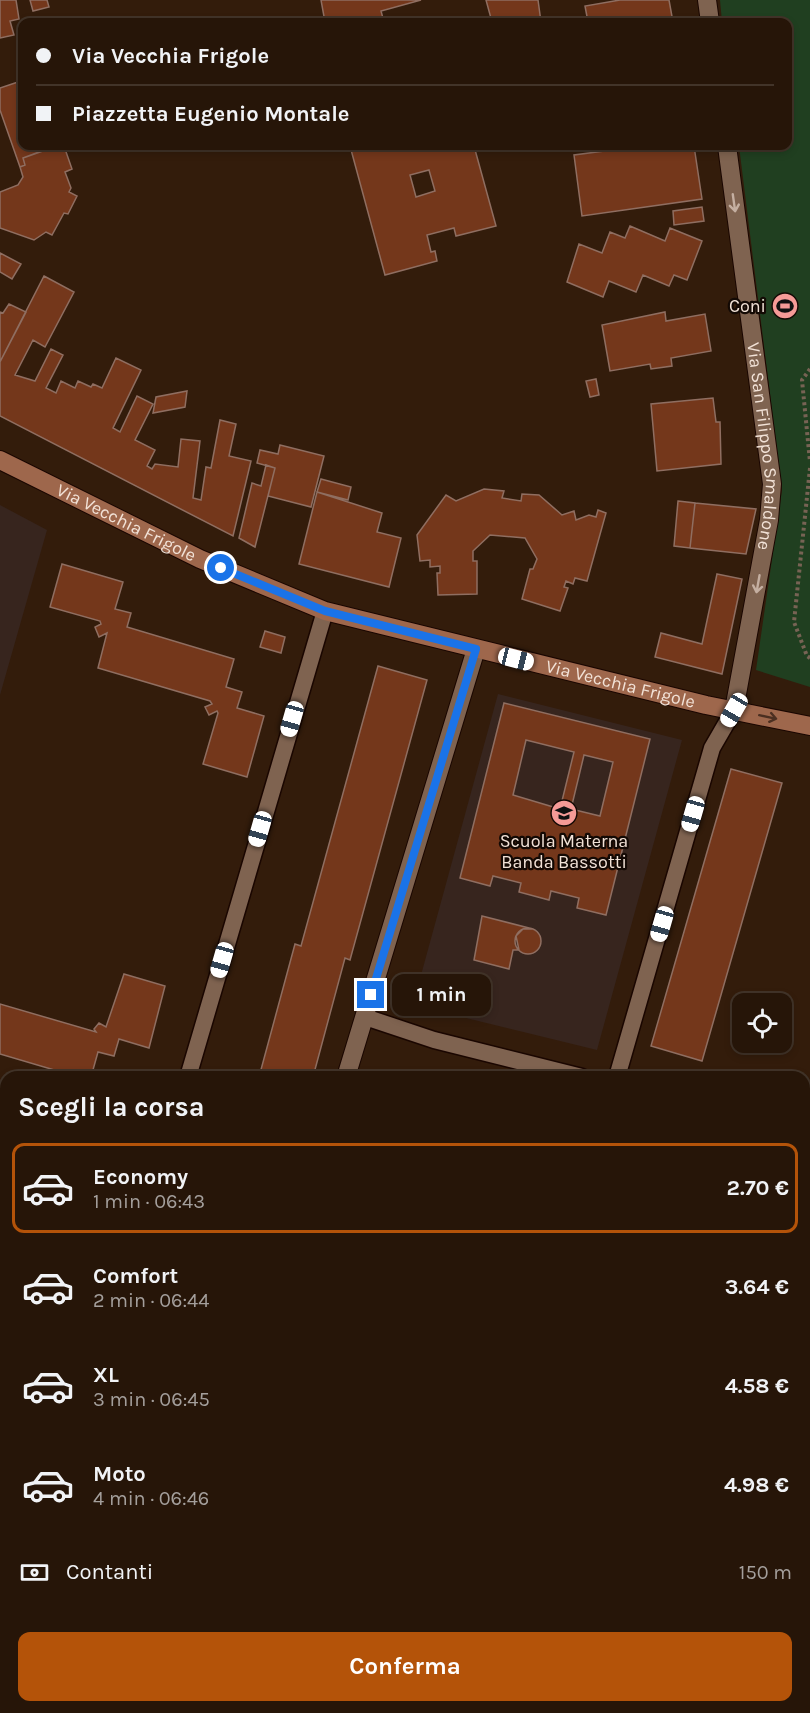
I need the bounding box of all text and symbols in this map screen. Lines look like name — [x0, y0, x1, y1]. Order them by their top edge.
text: Via Vecchia Frigole — [72, 43, 269, 69]
text: Piazzetta Eugenio Montale — [72, 101, 350, 127]
one-way arrow — [729, 193, 740, 213]
sports icon: Coni — [770, 291, 800, 321]
place label: Coni — [729, 295, 766, 317]
street label: Via San Filippo Smaldone — [742, 341, 783, 552]
street label: Via Vecchia Frigole — [53, 479, 200, 566]
route start — [207, 554, 234, 581]
one-way arrow — [752, 574, 763, 593]
car — [496, 646, 536, 672]
street label: Via Vecchia Frigole — [544, 655, 698, 713]
car — [717, 690, 751, 730]
car — [278, 699, 306, 739]
one-way arrow — [759, 712, 778, 724]
car — [679, 794, 707, 834]
school or university icon: Scuola Materna Banda Bassotti — [549, 798, 579, 828]
car — [246, 809, 274, 849]
place label: Scuola Materna Banda Bassotti — [500, 830, 628, 873]
car — [648, 904, 676, 944]
car — [208, 940, 236, 980]
callout: 1 min — [392, 974, 491, 1016]
route end — [357, 981, 384, 1008]
text: 1 min — [416, 983, 467, 1006]
map controls — [732, 993, 792, 1053]
button: locate — [732, 993, 792, 1053]
text: Scegli la corsa — [18, 1091, 205, 1123]
icon: car — [21, 1161, 75, 1215]
text: Economy — [93, 1164, 188, 1190]
text: 2.70 € — [727, 1175, 789, 1201]
text: 1 min · 06:43 — [93, 1190, 205, 1213]
icon: car — [21, 1260, 75, 1314]
text: Comfort — [93, 1263, 178, 1289]
text: 3.64 € — [725, 1274, 789, 1300]
text: 2 min · 06:44 — [93, 1289, 209, 1312]
icon: car — [21, 1359, 75, 1413]
text: XL — [93, 1362, 119, 1388]
text: 4.58 € — [725, 1373, 789, 1399]
text: 3 min · 06:45 — [93, 1388, 210, 1411]
icon: car — [21, 1458, 75, 1512]
text: Moto — [93, 1461, 146, 1487]
text: 4.98 € — [724, 1472, 789, 1498]
text: 4 min · 06:46 — [93, 1487, 209, 1510]
icon: cash — [18, 1556, 51, 1589]
text: Contanti — [66, 1559, 153, 1585]
text: 150 m — [739, 1561, 792, 1584]
button: Conferma — [18, 1632, 792, 1701]

